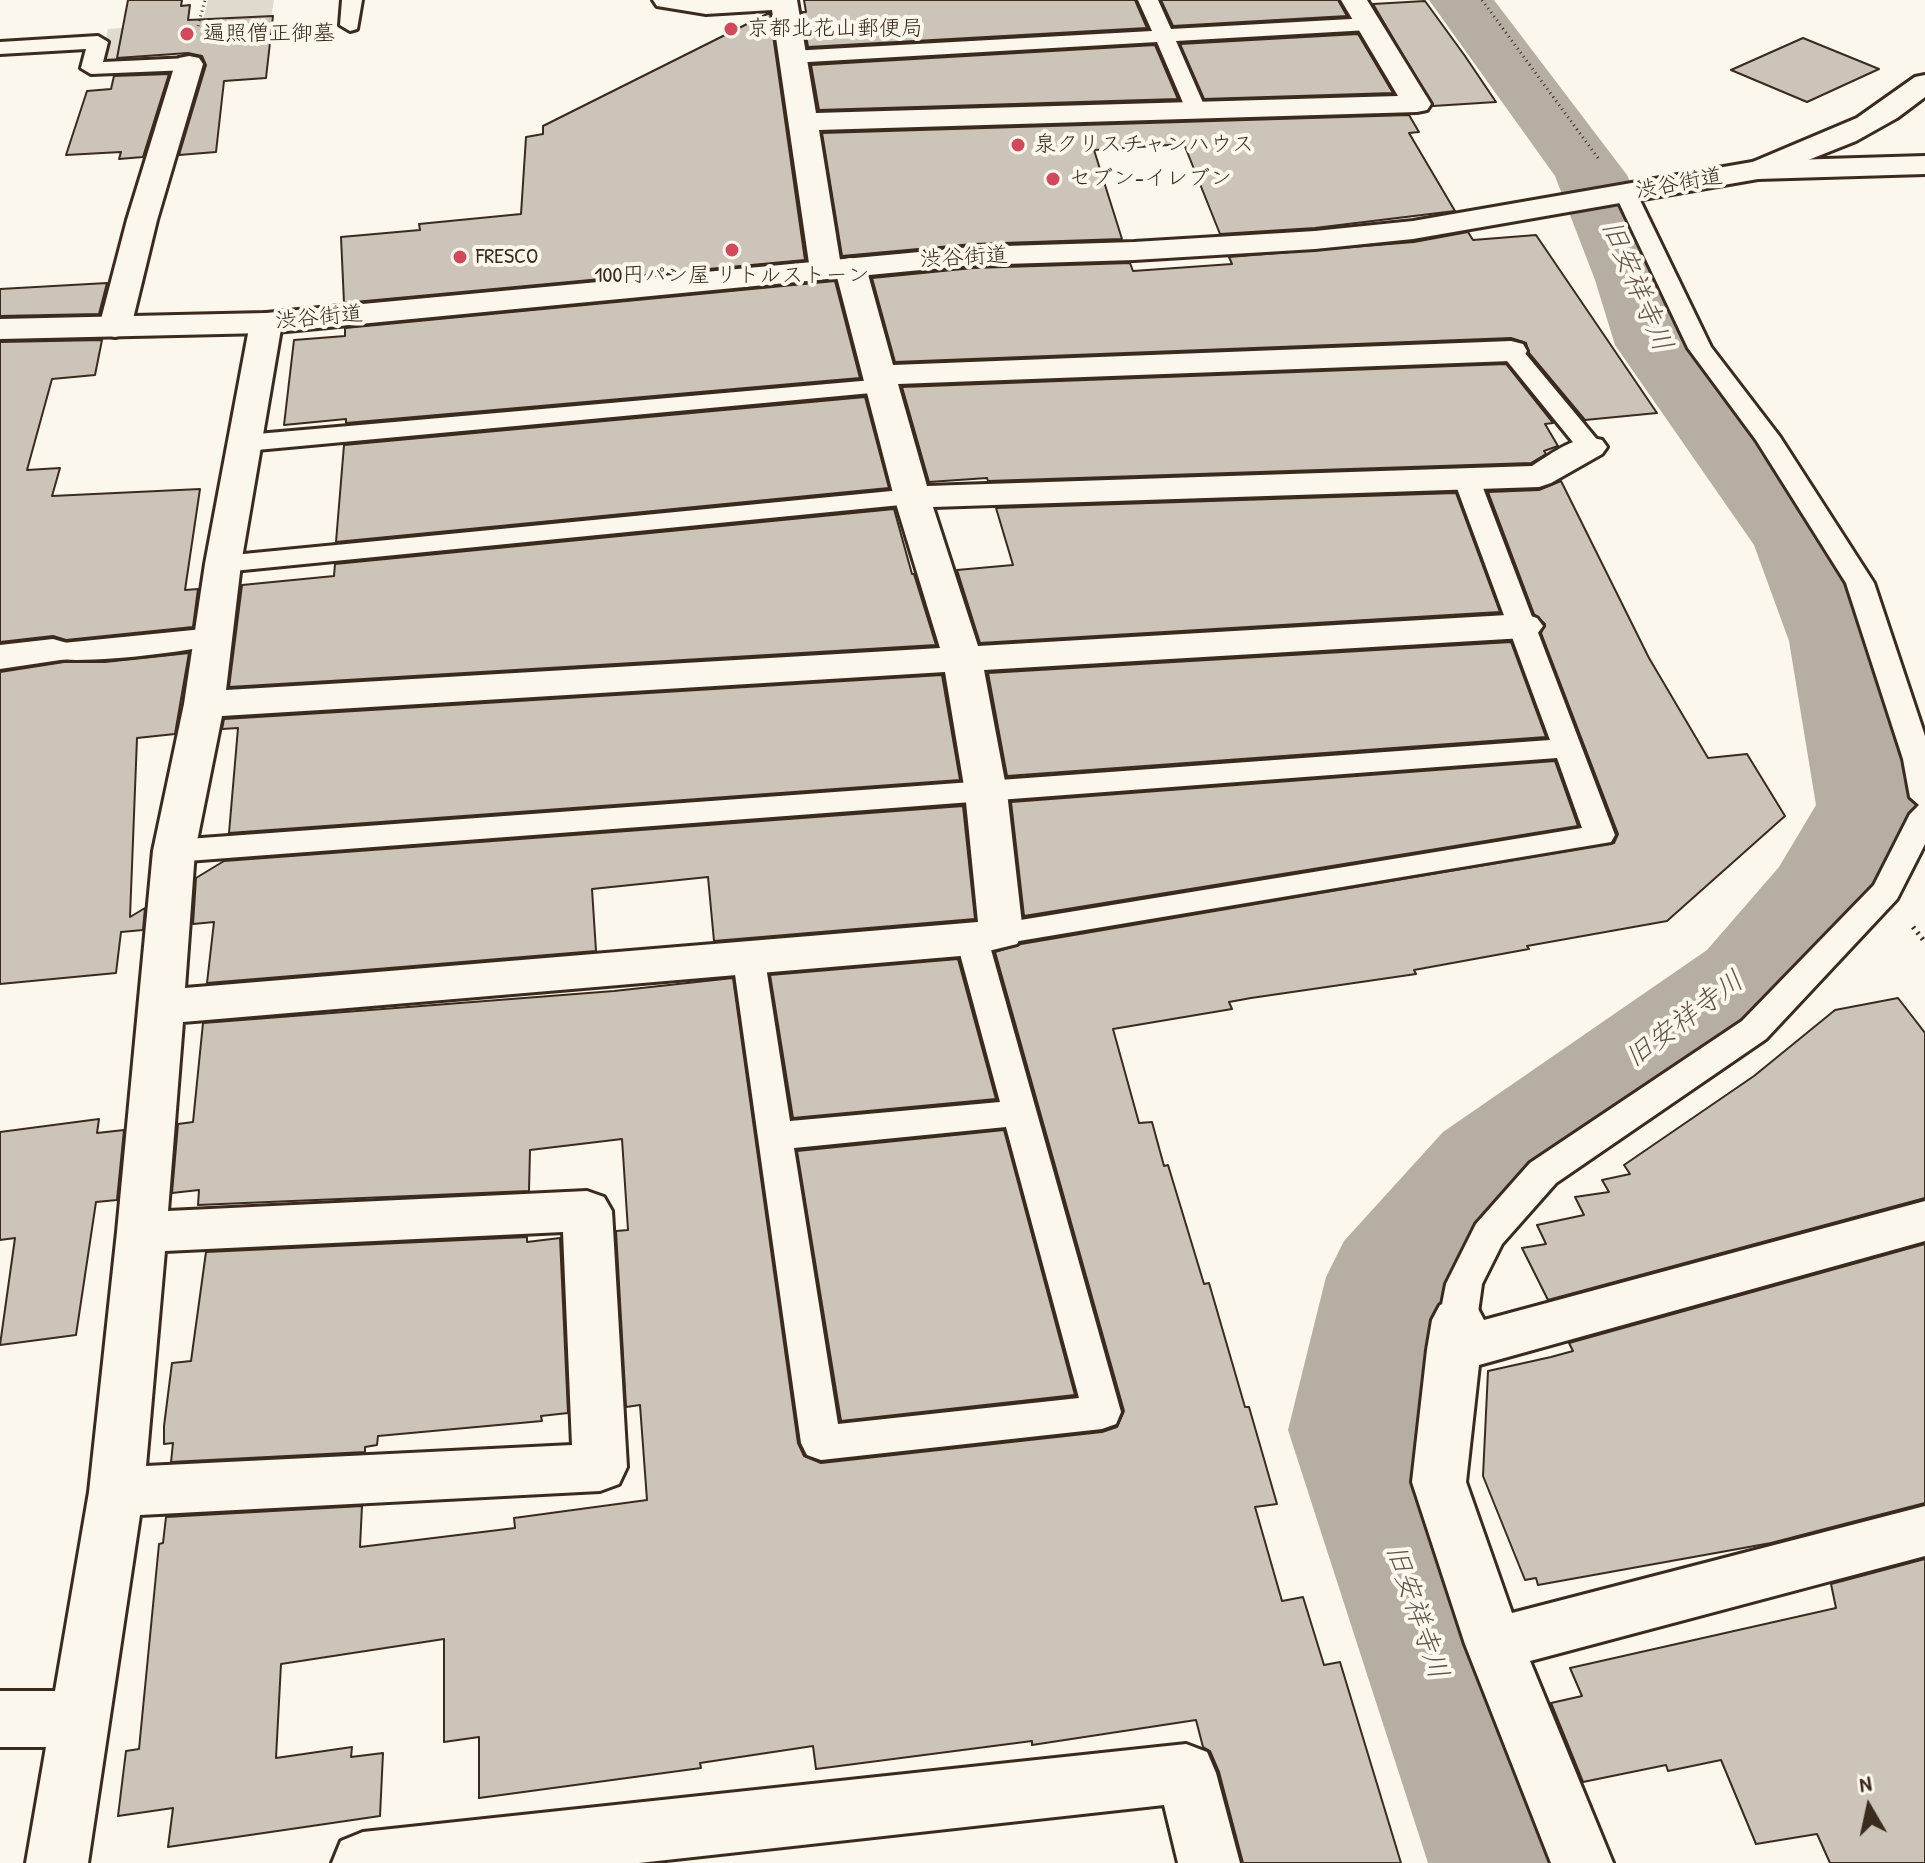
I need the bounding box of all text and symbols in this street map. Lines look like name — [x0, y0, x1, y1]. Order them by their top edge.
place label: 京都北花山郵便局 — [747, 16, 923, 42]
marker: 京都北花山郵便局 — [722, 20, 740, 38]
place label: 遍照僧正御墓 — [203, 21, 335, 47]
marker: 遍照僧正御墓 — [178, 25, 196, 43]
place label: 泉クリスチャンハウス — [1034, 132, 1254, 158]
marker: 泉クリスチャンハウス — [1009, 136, 1027, 154]
street label: 渋谷街道 — [1633, 163, 1725, 205]
place label: セブン-イレブン — [1069, 166, 1232, 192]
marker: セブン-イレブン — [1044, 170, 1062, 188]
water label: 旧安祥寺川 — [1593, 215, 1679, 357]
marker: 100円パン屋 リトルストーン — [723, 241, 741, 259]
street label: 渋谷街道 — [919, 243, 1009, 273]
place label: FRESCO — [476, 244, 538, 270]
marker: FRESCO — [451, 248, 469, 266]
place label: 100円パン屋 リトルストーン — [595, 263, 869, 289]
street label: 渋谷街道 — [274, 301, 364, 335]
water label: 旧安祥寺川 — [1619, 964, 1751, 1076]
water label: 旧安祥寺川 — [1377, 1540, 1455, 1684]
north arrow — [1829, 1767, 1909, 1847]
text: N — [1857, 1768, 1873, 1799]

